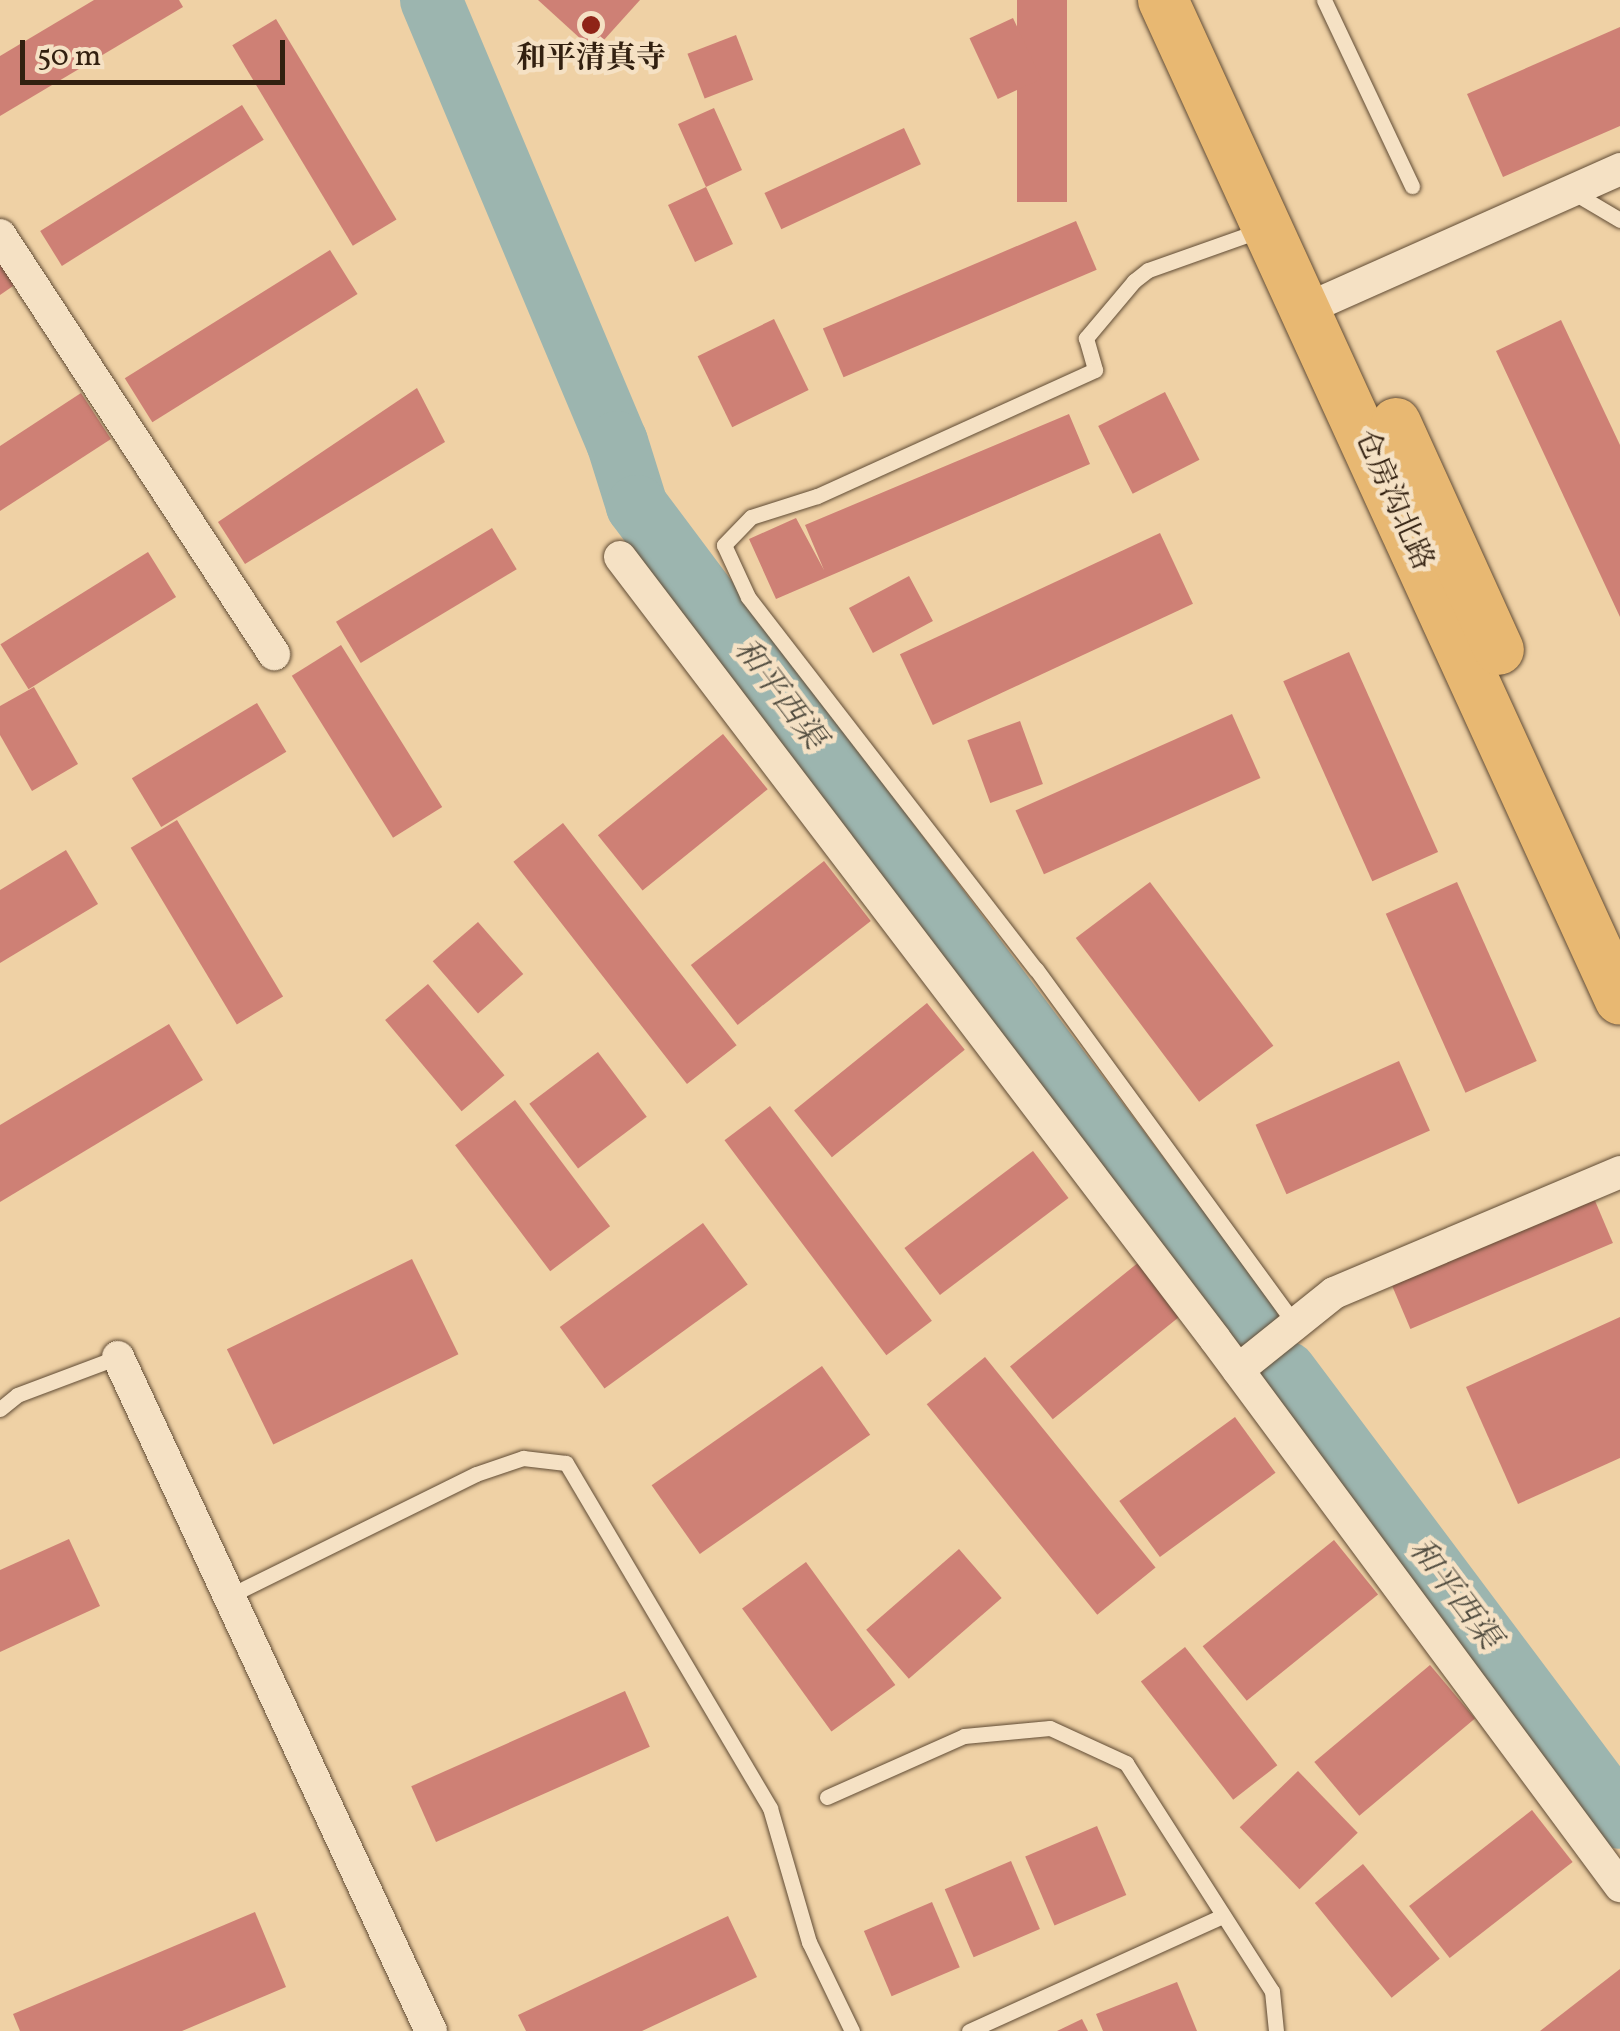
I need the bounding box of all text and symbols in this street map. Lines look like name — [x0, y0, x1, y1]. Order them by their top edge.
marker: 和平清真寺 — [580, 14, 602, 36]
scale bar — [25, 20, 290, 82]
text: 50 m — [37, 36, 101, 78]
place label: 和平清真寺 — [516, 41, 666, 77]
street label: 仓房沟北路 — [1346, 424, 1440, 576]
water label: 和平西渠 — [724, 632, 832, 758]
water label: 和平西渠 — [1399, 1532, 1507, 1658]

